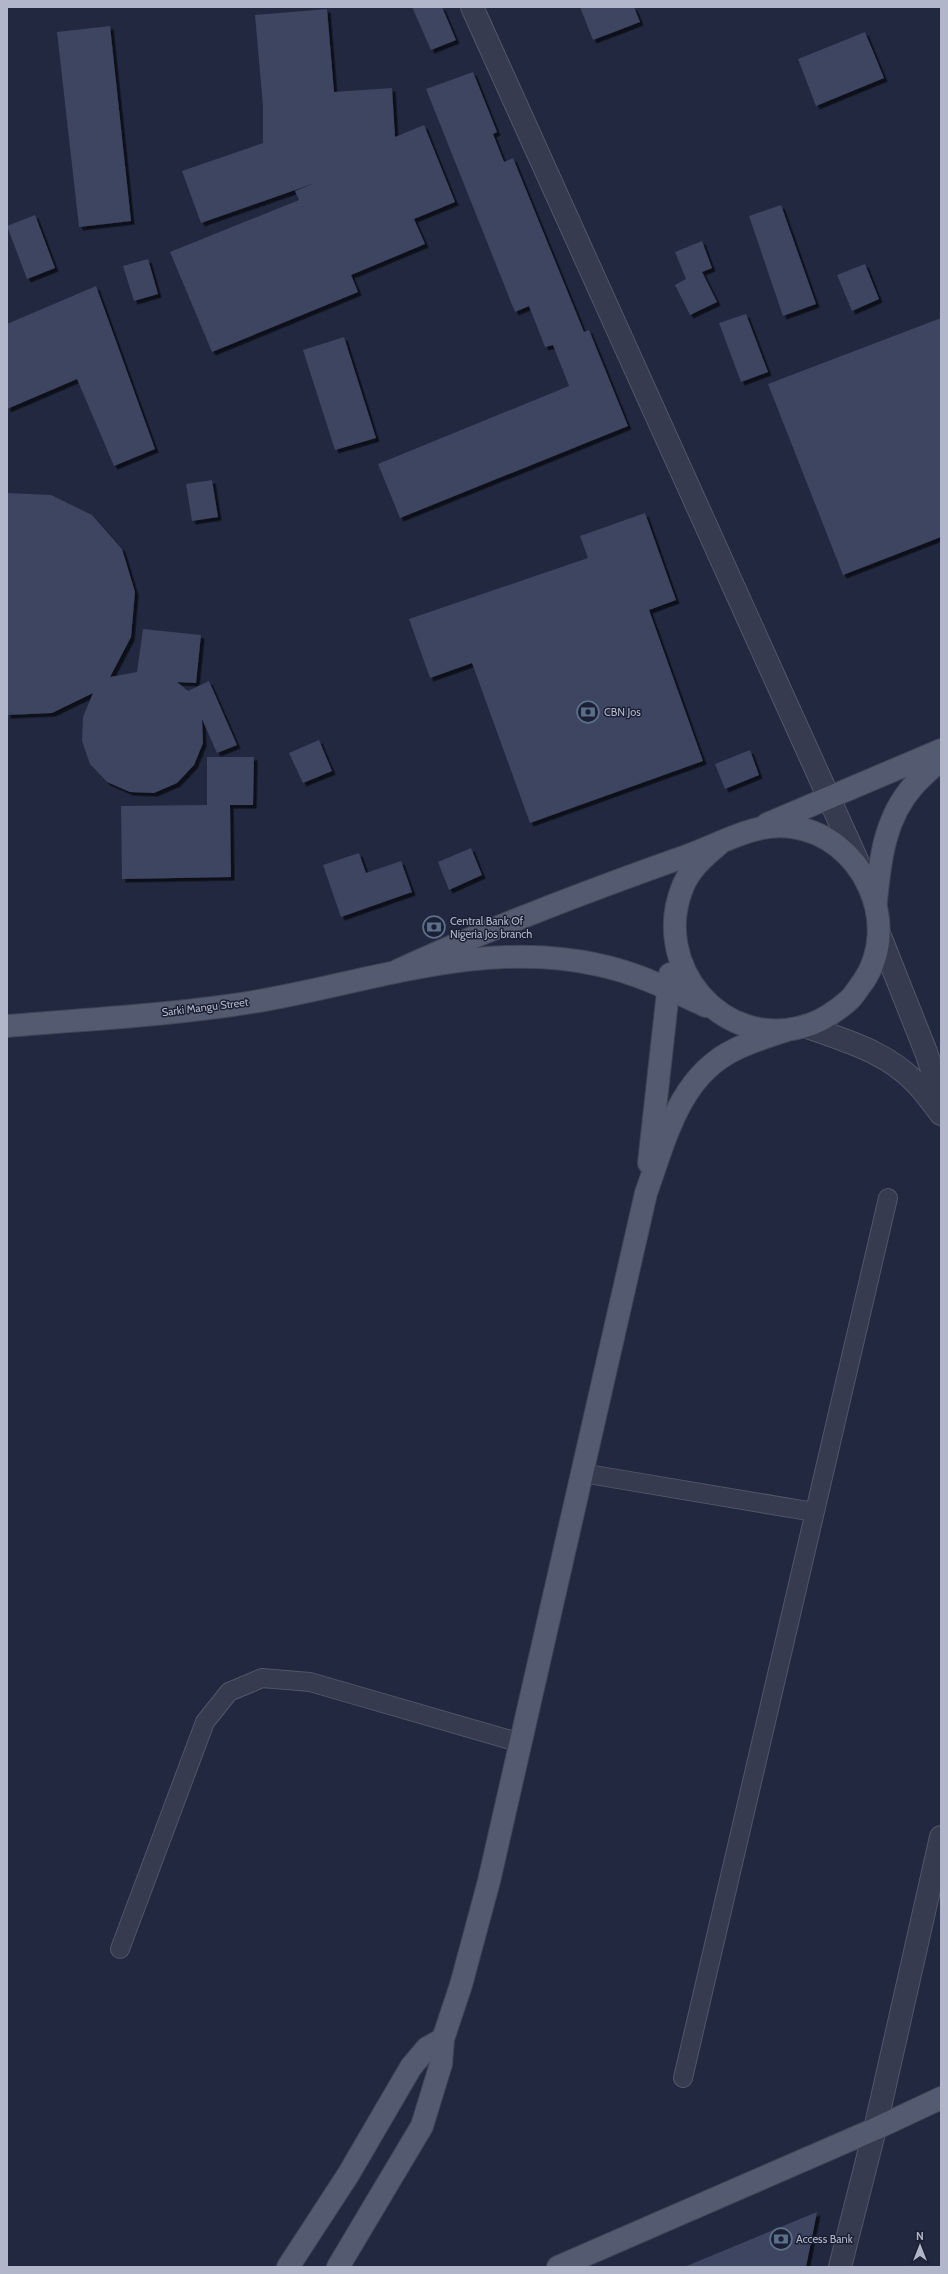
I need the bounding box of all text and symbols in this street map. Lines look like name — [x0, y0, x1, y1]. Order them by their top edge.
bank icon: CBN Jos — [575, 699, 601, 725]
place label: CBN Jos — [604, 705, 641, 719]
bank icon: Central Bank Of Nigeria Jos branch — [421, 914, 447, 940]
place label: Central Bank Of Nigeria Jos branch — [450, 914, 532, 941]
street label: Sarki Mangu Street — [161, 995, 249, 1019]
bank icon: Access Bank — [768, 2226, 794, 2252]
north arrow — [900, 2226, 940, 2266]
text: N — [916, 2229, 924, 2243]
place label: Access Bank — [796, 2232, 853, 2246]

